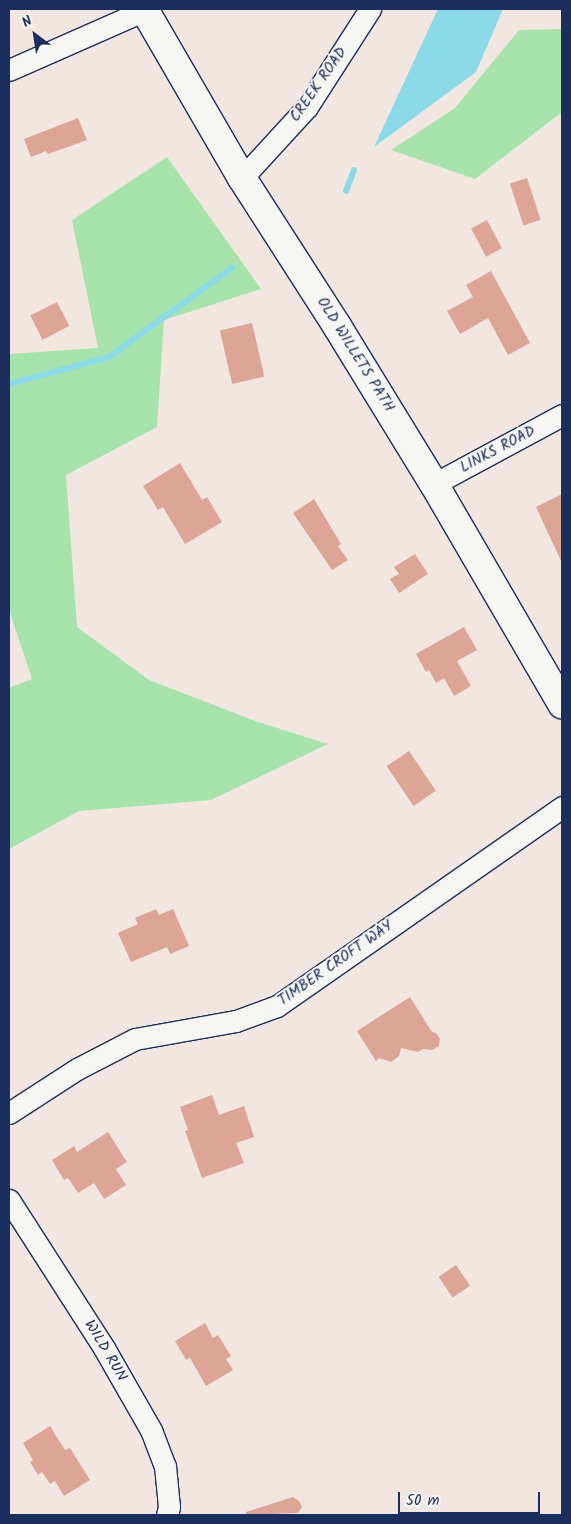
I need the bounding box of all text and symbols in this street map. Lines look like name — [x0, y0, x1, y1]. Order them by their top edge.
north arrow — [10, 10, 60, 60]
text: N — [18, 10, 37, 34]
street label: CREEK ROAD — [287, 44, 351, 126]
street label: OLD WILLETS PATH — [312, 294, 398, 416]
street label: LINKS ROAD — [457, 423, 539, 477]
street label: TIMBER CROFT WAY — [275, 918, 397, 1010]
street label: WILD RUN — [80, 1317, 130, 1385]
scale bar — [401, 1482, 544, 1514]
text: 50 m — [406, 1489, 440, 1513]

